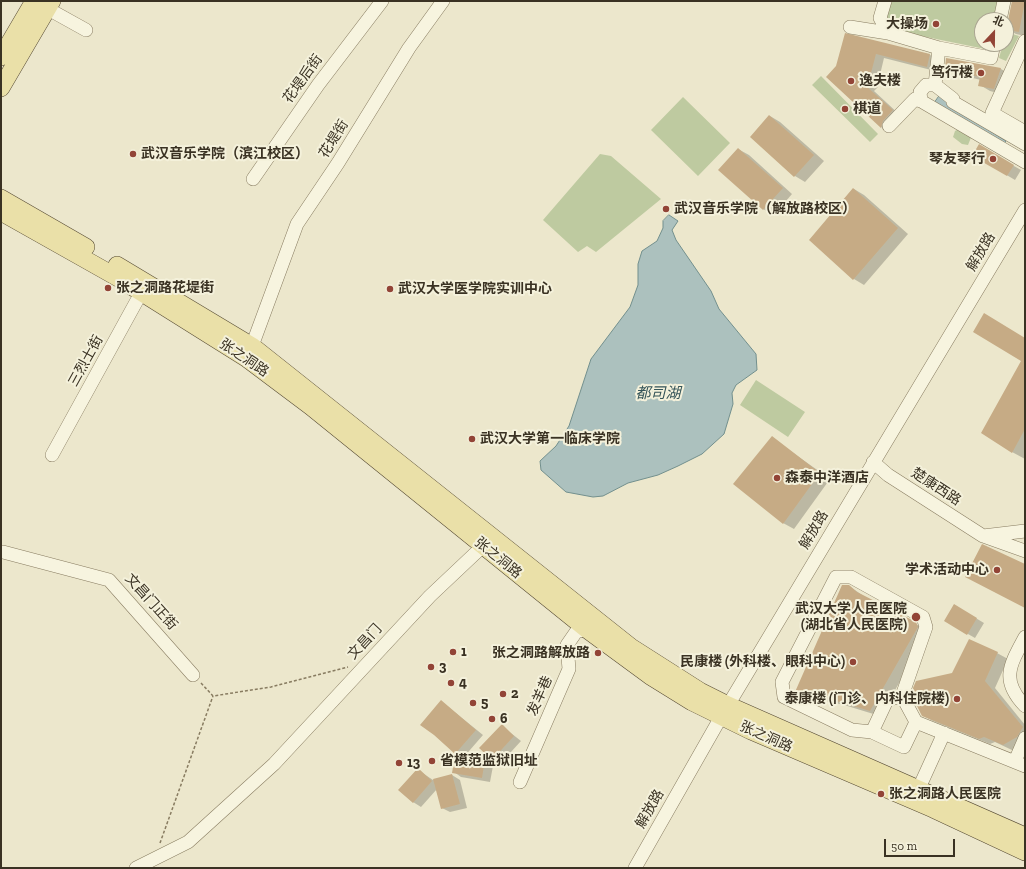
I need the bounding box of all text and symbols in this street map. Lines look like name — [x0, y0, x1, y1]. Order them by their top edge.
north arrow — [974, 12, 1014, 52]
text: 北 — [991, 13, 1006, 29]
place label: 大操场 — [886, 16, 928, 32]
marker: 大操场 — [931, 19, 941, 29]
street label: 花堤后街 — [280, 51, 326, 107]
place label: 笃行楼 — [931, 65, 973, 81]
marker: 笃行楼 — [976, 68, 986, 78]
place label: 逸夫楼 — [859, 73, 901, 89]
marker: 逸夫楼 — [846, 76, 856, 86]
place label: 棋道 — [853, 101, 881, 117]
marker: 棋道 — [840, 104, 850, 114]
street label: 花堤街 — [316, 117, 352, 161]
place label: 武汉音乐学院（滨江校区） — [141, 146, 309, 162]
marker: 武汉音乐学院（滨江校区） — [128, 149, 138, 159]
place label: 琴友琴行 — [929, 151, 985, 167]
marker: 琴友琴行 — [988, 154, 998, 164]
place label: 武汉音乐学院（解放路校区） — [674, 201, 856, 217]
marker: 武汉音乐学院（解放路校区） — [661, 204, 671, 214]
street label: 解放路 — [963, 230, 999, 274]
place label: 张之洞路花堤街 — [116, 280, 214, 296]
place label: 武汉大学医学院实训中心 — [398, 281, 552, 297]
marker: 张之洞路花堤街 — [103, 283, 113, 293]
marker: 武汉大学医学院实训中心 — [385, 284, 395, 294]
street label: 三烈士街 — [65, 332, 107, 390]
street label: 张之洞路 — [216, 335, 272, 381]
water label: 都司湖 — [636, 385, 680, 403]
place label: 武汉大学第一临床学院 — [480, 431, 620, 447]
marker: 武汉大学第一临床学院 — [467, 434, 477, 444]
street label: 楚康西路 — [908, 465, 964, 509]
place label: 森泰中洋酒店 — [785, 470, 869, 486]
marker: 森泰中洋酒店 — [772, 473, 782, 483]
street label: 解放路 — [796, 508, 832, 552]
street label: 张之洞路 — [471, 534, 525, 582]
place label: 学术活动中心 — [905, 562, 989, 578]
marker: 学术活动中心 — [992, 565, 1002, 575]
street label: 文昌门正街 — [121, 570, 181, 634]
place label: 武汉大学人民医院 (湖北省人民医院) — [795, 601, 907, 634]
marker: 武汉大学人民医院 (湖北省人民医院) — [910, 611, 922, 623]
street label: 文昌门 — [345, 621, 385, 663]
place label: 1 — [461, 644, 467, 660]
place label: 张之洞路解放路 — [492, 645, 590, 661]
marker: 1 — [448, 647, 458, 657]
marker: 张之洞路解放路 — [593, 648, 603, 658]
place label: 民康楼 (外科楼、眼科中心) — [680, 654, 845, 670]
marker: 民康楼 (外科楼、眼科中心) — [848, 657, 858, 667]
place label: 3 — [439, 659, 446, 675]
marker: 3 — [426, 662, 436, 672]
street label: 发羊巷 — [524, 673, 556, 719]
place label: 4 — [459, 675, 467, 691]
marker: 4 — [446, 678, 456, 688]
place label: 2 — [511, 686, 519, 702]
marker: 2 — [498, 689, 508, 699]
place label: 泰康楼 (门诊、内科住院楼) — [784, 691, 949, 707]
marker: 泰康楼 (门诊、内科住院楼) — [952, 694, 962, 704]
place label: 5 — [481, 695, 488, 711]
marker: 5 — [468, 698, 478, 708]
place label: 6 — [500, 711, 508, 727]
marker: 6 — [487, 714, 497, 724]
street label: 张之洞路 — [737, 718, 795, 756]
place label: 省模范监狱旧址 — [440, 753, 538, 769]
place label: 13 — [407, 755, 420, 771]
marker: 省模范监狱旧址 — [427, 756, 437, 766]
marker: 13 — [394, 758, 404, 768]
place label: 张之洞路人民医院 — [889, 786, 1001, 802]
street label: 解放路 — [632, 787, 668, 831]
marker: 张之洞路人民医院 — [876, 789, 886, 799]
scale bar — [886, 831, 957, 857]
text: 50 m — [891, 839, 917, 853]

